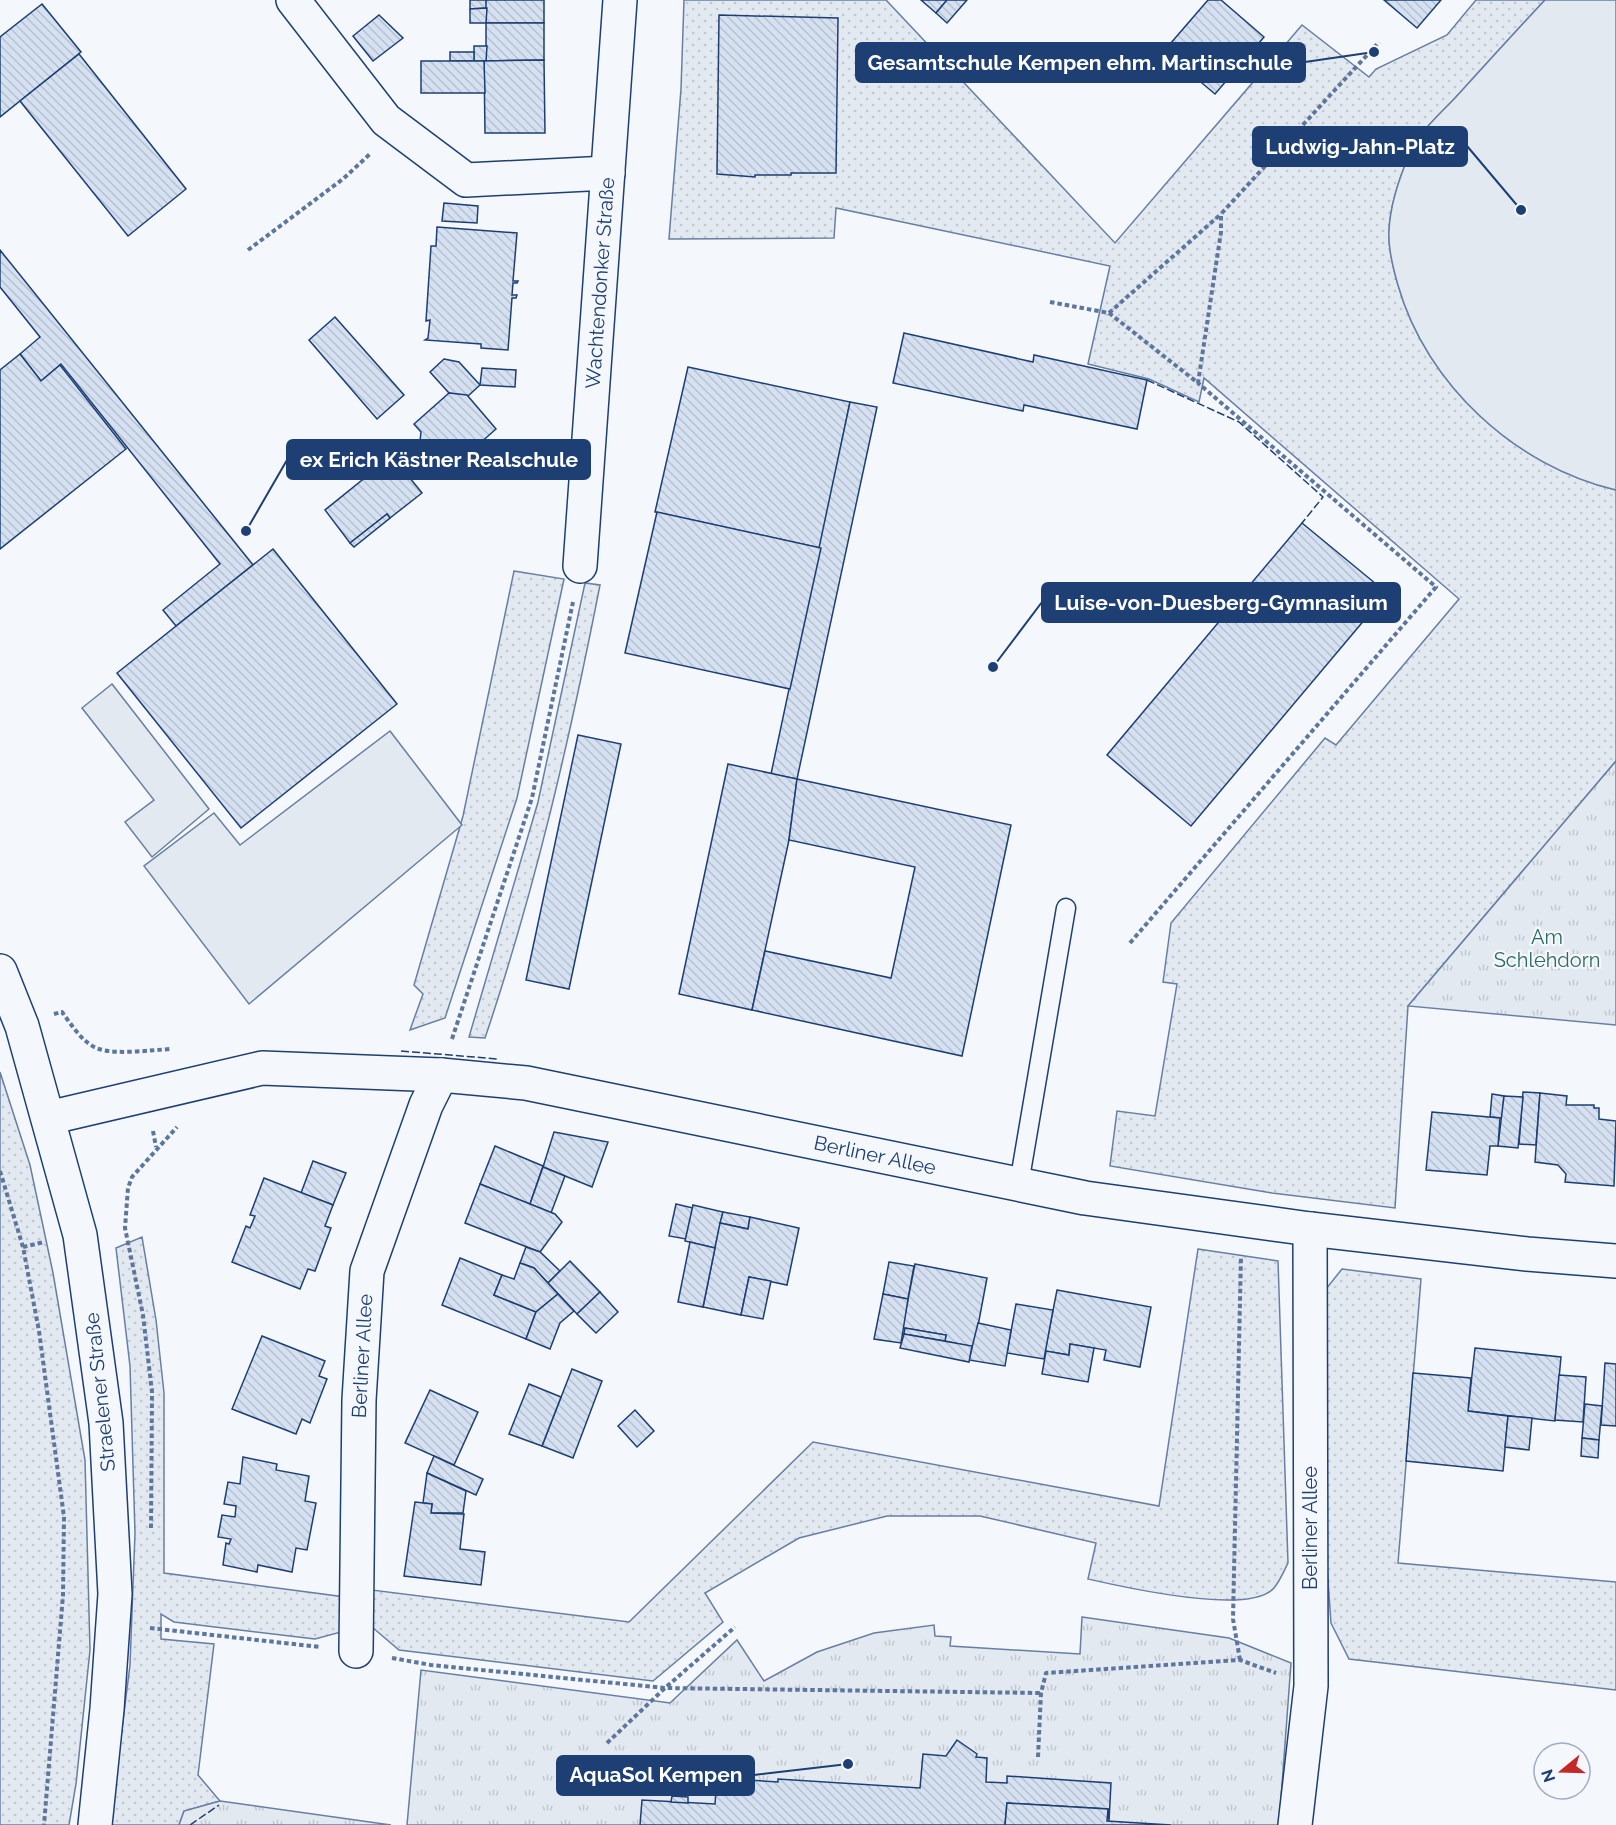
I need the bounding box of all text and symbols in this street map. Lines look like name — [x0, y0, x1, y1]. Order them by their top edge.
callout: Gesamtschule Kempen ehm. Martinschule — [856, 43, 1305, 82]
text: Gesamtschule Kempen ehm. Martinschule — [867, 50, 1293, 75]
callout: Ludwig-Jahn-Platz — [1253, 127, 1467, 166]
text: Ludwig-Jahn-Platz — [1265, 134, 1455, 159]
street label: Wachtendonker Straße — [581, 176, 619, 390]
callout: ex Erich Kästner Realschule — [287, 440, 590, 479]
text: ex Erich Kästner Realschule — [300, 447, 579, 472]
callout: Luise-von-Duesberg-Gymnasium — [1042, 583, 1400, 622]
text: Luise-von-Duesberg-Gymnasium — [1054, 590, 1388, 615]
park label: Am Schlehdorn — [1494, 925, 1600, 972]
street label: Berliner Allee — [812, 1130, 938, 1180]
street label: Berliner Allee — [347, 1293, 377, 1419]
street label: Straelener Straße — [80, 1311, 120, 1473]
street label: Berliner Allee — [1298, 1466, 1322, 1590]
north arrow — [1532, 1741, 1592, 1801]
callout: AquaSol Kempen — [557, 1756, 754, 1795]
text: AquaSol Kempen — [570, 1762, 742, 1787]
text: N — [1537, 1767, 1559, 1785]

